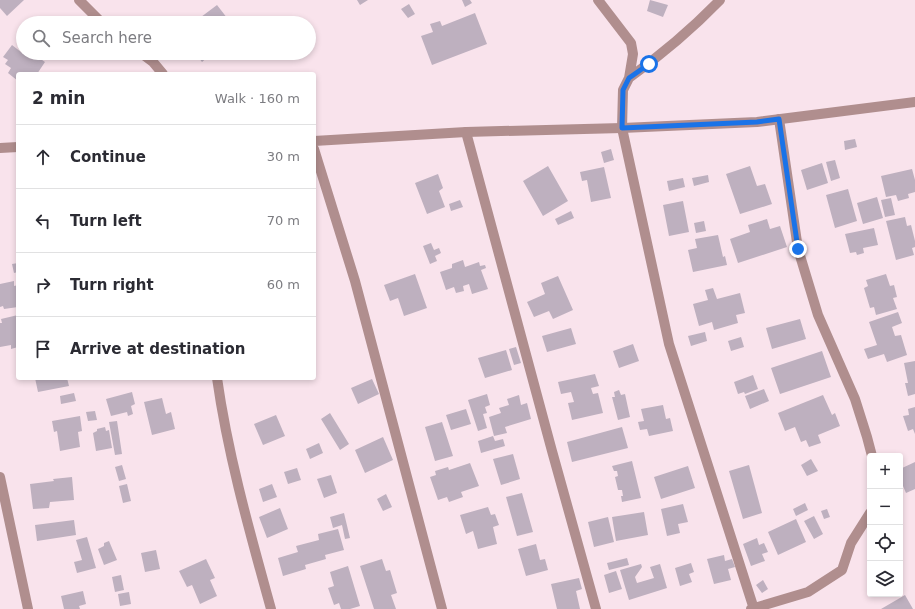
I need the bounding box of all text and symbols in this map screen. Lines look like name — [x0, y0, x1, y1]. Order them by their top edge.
search box — [16, 16, 316, 60]
icon: search — [30, 27, 52, 49]
text: Search here — [62, 29, 152, 47]
route start — [640, 55, 658, 73]
text: 2 min — [32, 88, 85, 108]
text: Walk · 160 m — [215, 91, 300, 106]
icon: ahead — [32, 146, 54, 168]
text: Continue — [70, 148, 146, 166]
text: 30 m — [267, 149, 300, 164]
icon: left — [32, 210, 54, 232]
text: Turn left — [70, 212, 142, 230]
text: 70 m — [267, 213, 300, 228]
route end — [789, 240, 807, 258]
icon: right — [32, 274, 54, 296]
text: Turn right — [70, 276, 154, 294]
text: 60 m — [267, 277, 300, 292]
icon: arrive — [32, 338, 54, 360]
text: Arrive at destination — [70, 340, 245, 358]
map controls — [867, 453, 903, 597]
button: + — [867, 453, 903, 489]
button: − — [867, 489, 903, 525]
button: locate — [867, 525, 903, 561]
button: layers — [867, 561, 903, 597]

